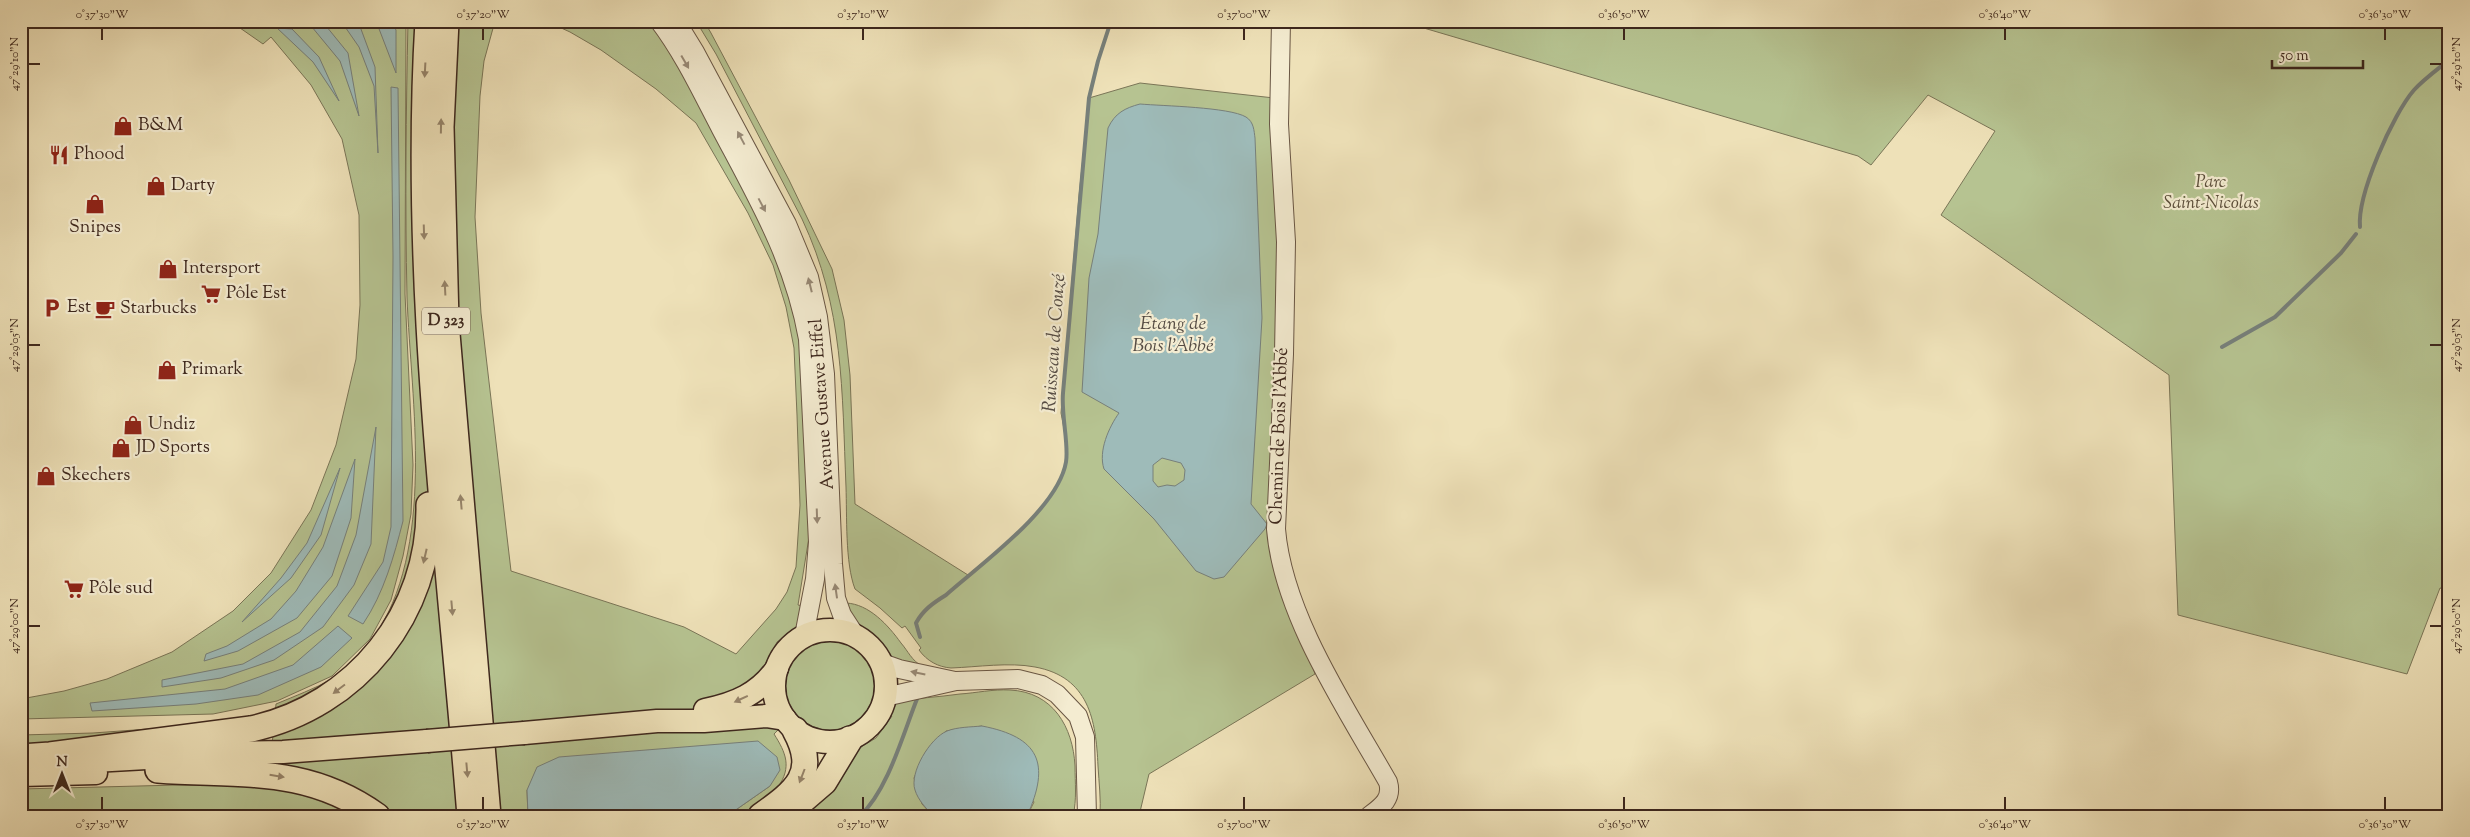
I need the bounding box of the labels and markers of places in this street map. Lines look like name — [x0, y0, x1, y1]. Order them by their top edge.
place label: B&M — [138, 113, 183, 139]
shop icon: B&M — [112, 115, 134, 137]
place label: Phood — [74, 142, 124, 168]
restaurant icon: Phood — [48, 144, 70, 166]
place label: Darty — [171, 173, 215, 199]
shop icon: Darty — [145, 175, 167, 197]
shop icon: Snipes — [84, 193, 106, 215]
place label: Snipes — [69, 215, 121, 241]
place label: Intersport — [183, 256, 260, 282]
shop icon: Intersport — [157, 258, 179, 280]
place label: Pôle Est — [226, 281, 286, 307]
supermarket icon: Pôle Est — [200, 283, 222, 305]
place label: Est — [67, 295, 91, 321]
place label: Starbucks — [120, 296, 197, 322]
parking icon: Est — [41, 297, 63, 319]
cafe icon: Starbucks — [94, 298, 116, 320]
place label: Primark — [182, 357, 243, 383]
shop icon: Primark — [156, 359, 178, 381]
place label: Undiz — [148, 412, 195, 438]
shop icon: Undiz — [122, 414, 144, 436]
place label: JD Sports — [135, 435, 210, 461]
shop icon: JD Sports — [110, 437, 132, 459]
place label: Skechers — [61, 463, 130, 489]
shop icon: Skechers — [35, 465, 57, 487]
place label: Pôle sud — [89, 576, 153, 602]
supermarket icon: Pôle sud — [63, 578, 85, 600]

